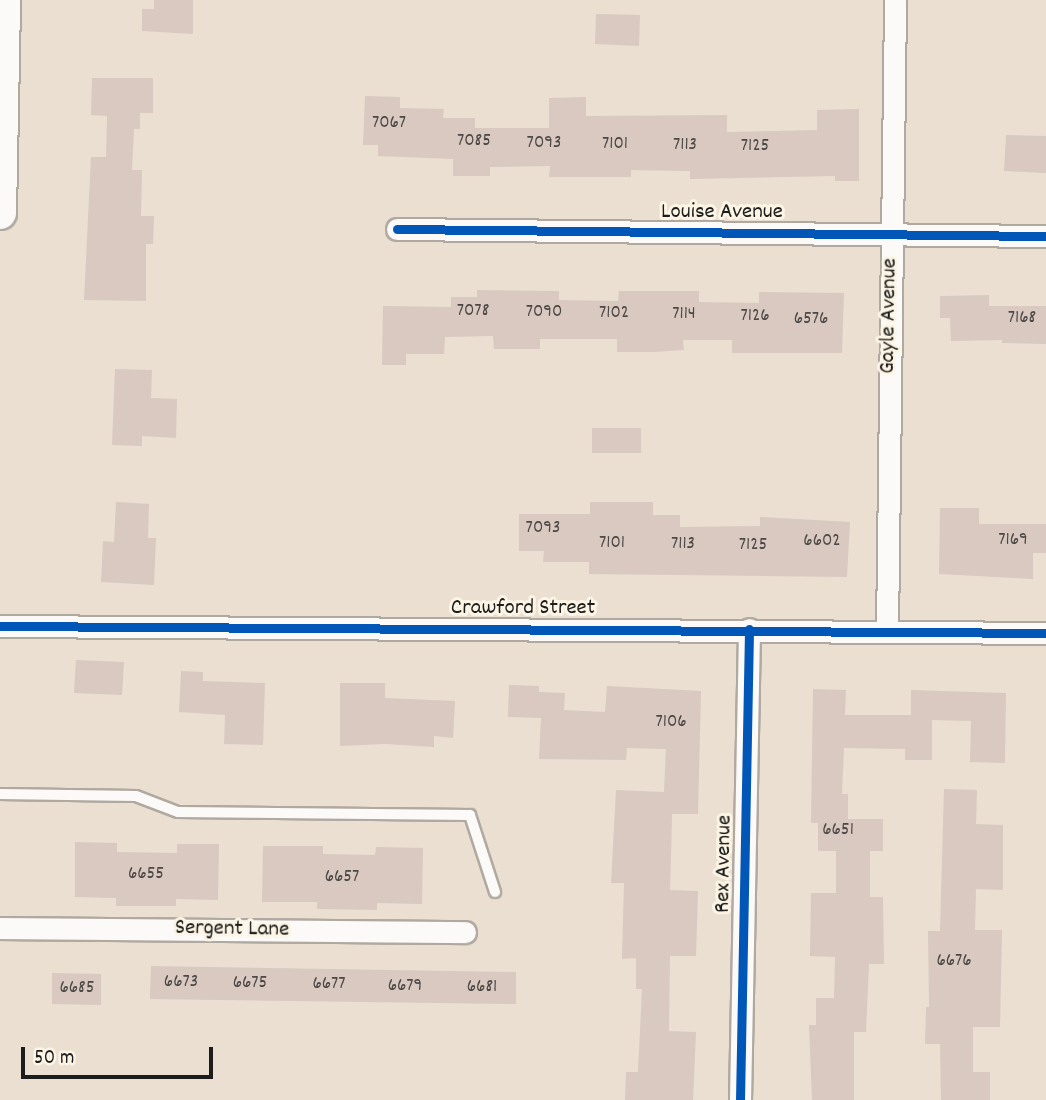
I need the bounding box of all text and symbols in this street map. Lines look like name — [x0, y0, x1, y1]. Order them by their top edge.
house number: 7067 — [372, 113, 406, 135]
house number: 7085 — [457, 131, 491, 153]
house number: 7093 — [527, 133, 561, 155]
house number: 7101 — [602, 134, 628, 156]
house number: 7113 — [673, 135, 697, 157]
house number: 7125 — [741, 136, 769, 158]
street label: Louise Avenue — [661, 199, 783, 227]
street label: Gayle Avenue — [875, 258, 905, 374]
house number: 7078 — [457, 301, 489, 323]
house number: 7090 — [526, 302, 562, 324]
house number: 7102 — [599, 303, 629, 325]
house number: 7114 — [672, 304, 696, 326]
house number: 7126 — [740, 306, 770, 328]
house number: 7168 — [1008, 308, 1036, 330]
house number: 6576 — [794, 309, 828, 331]
house number: 7093 — [526, 518, 560, 540]
house number: 7169 — [998, 530, 1028, 552]
house number: 6602 — [803, 531, 841, 553]
house number: 7101 — [599, 533, 625, 555]
house number: 7113 — [671, 534, 695, 556]
house number: 7125 — [739, 535, 767, 557]
street label: Crawford Street — [451, 595, 595, 623]
house number: 7106 — [655, 712, 687, 734]
street label: Rex Avenue — [710, 815, 740, 913]
house number: 6651 — [822, 820, 854, 842]
house number: 6655 — [128, 864, 164, 886]
house number: 6657 — [325, 867, 359, 889]
street label: Sergent Lane — [175, 915, 289, 945]
house number: 6676 — [936, 951, 972, 973]
house number: 6673 — [164, 972, 198, 994]
house number: 6675 — [233, 973, 267, 995]
house number: 6677 — [312, 974, 346, 996]
house number: 6679 — [388, 976, 422, 998]
house number: 6681 — [467, 977, 497, 999]
house number: 6685 — [59, 978, 95, 1000]
scale bar — [24, 1034, 217, 1078]
text: 50 m — [34, 1044, 74, 1074]

